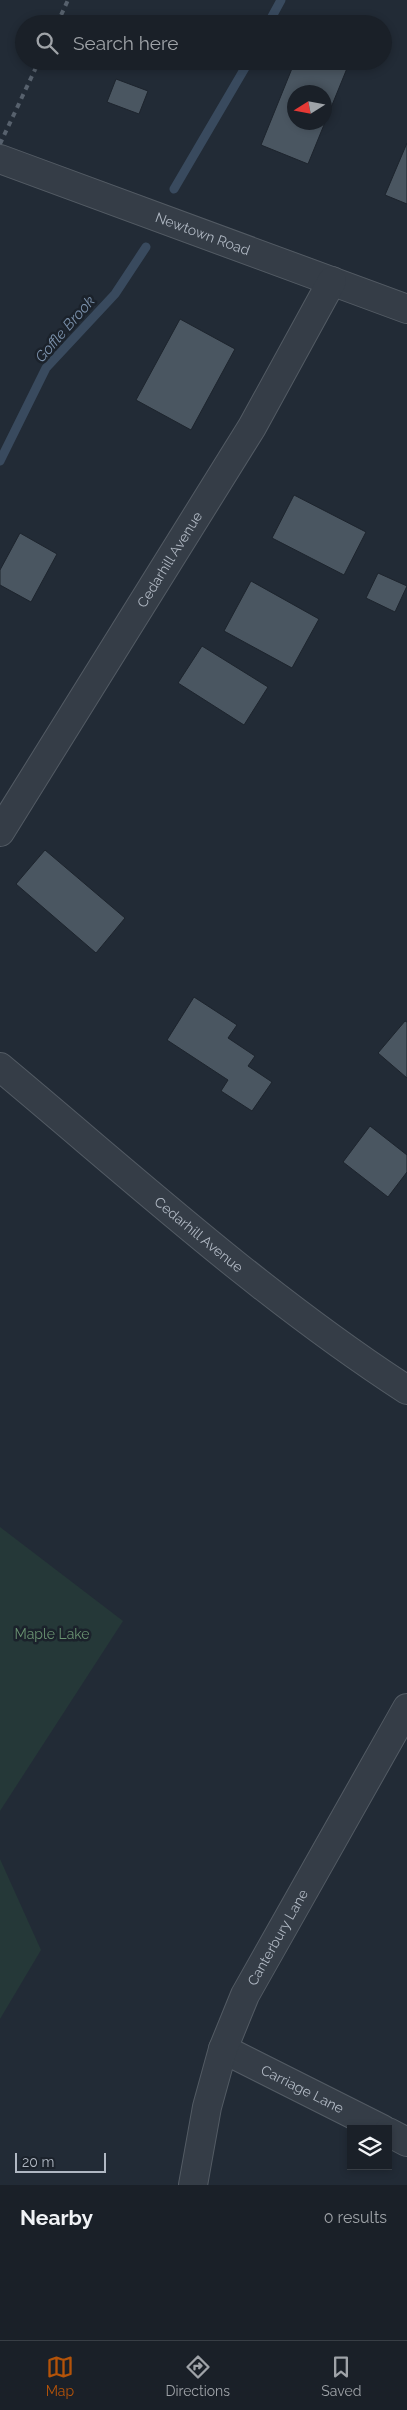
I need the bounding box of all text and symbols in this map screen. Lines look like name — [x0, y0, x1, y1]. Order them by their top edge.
search box — [15, 15, 392, 70]
icon: search — [33, 29, 61, 57]
text: Search here — [73, 32, 179, 54]
north arrow — [287, 85, 332, 130]
street label: Newtown Road — [153, 209, 252, 258]
water label: Goffle Brook — [31, 292, 99, 366]
street label: Cedarhill Avenue — [134, 509, 205, 610]
street label: Cedarhill Avenue — [151, 1193, 246, 1276]
park label: Maple Lake — [14, 1626, 90, 1642]
street label: Canterbury Lane — [244, 1886, 311, 1988]
street label: Carriage Lane — [259, 2062, 347, 2116]
map controls — [347, 2125, 392, 2170]
button: layers — [347, 2125, 392, 2170]
scale bar — [15, 2150, 106, 2173]
text: 20 m — [22, 2154, 54, 2170]
text: Nearby — [20, 2205, 93, 2230]
text: 0 results — [324, 2208, 387, 2227]
tab: Map — [46, 2353, 74, 2399]
tab: Directions — [165, 2353, 230, 2399]
tab: Saved — [321, 2353, 361, 2399]

